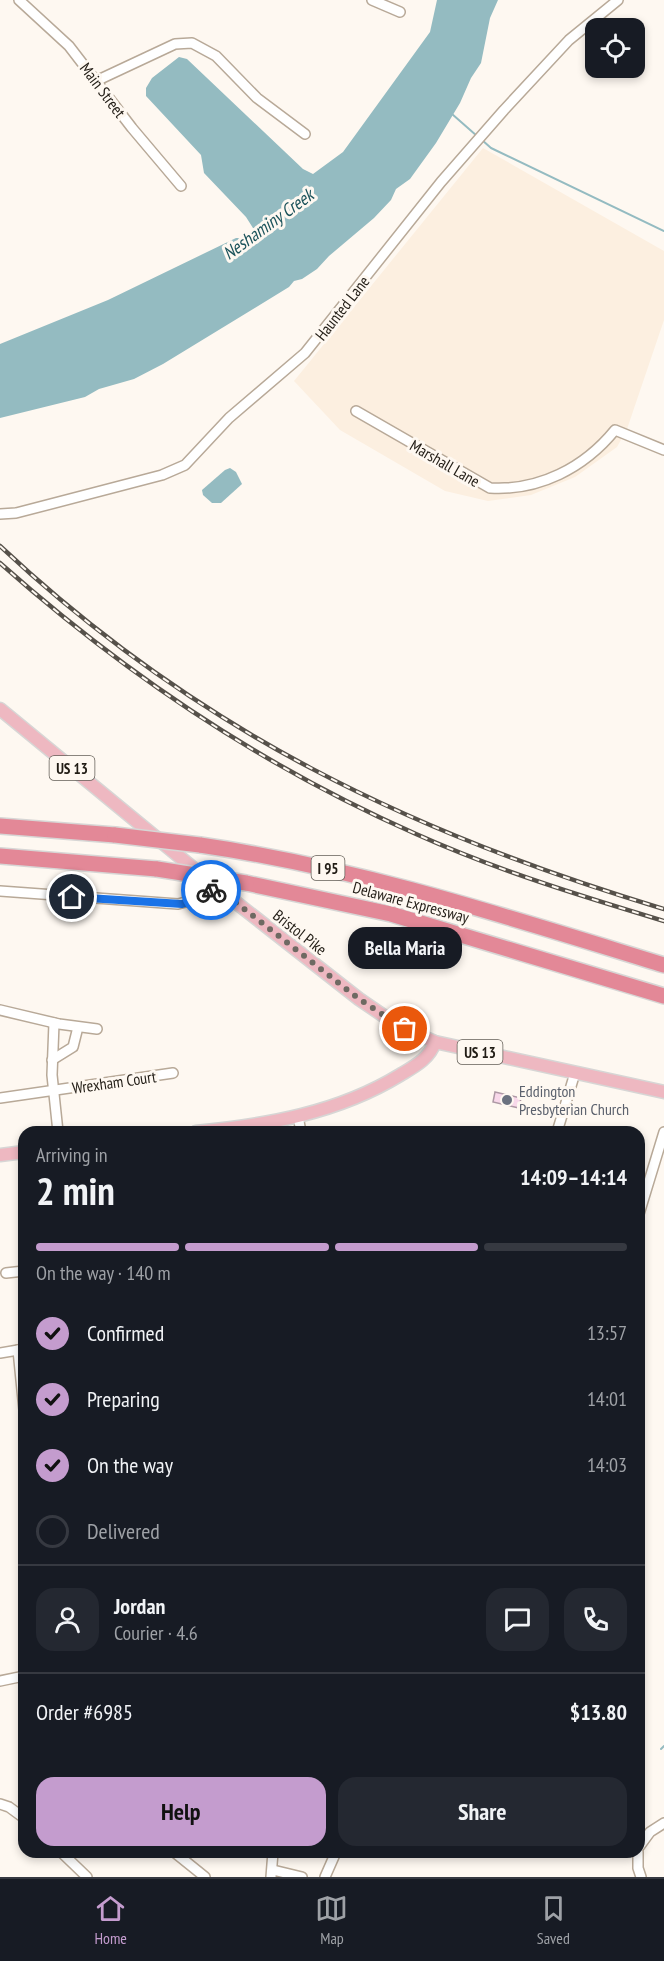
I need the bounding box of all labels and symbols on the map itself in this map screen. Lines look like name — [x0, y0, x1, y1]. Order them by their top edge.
street label: Main Street — [76, 59, 130, 122]
water label: Neshaminy Creek — [218, 182, 319, 265]
street label: Haunted Lane — [311, 272, 373, 344]
street label: Marshall Lane — [407, 435, 483, 491]
road number: US 13 — [50, 756, 94, 780]
road number: I 95 — [312, 856, 344, 880]
courier — [181, 860, 241, 920]
pin — [46, 871, 97, 922]
street label: Delaware Expressway — [351, 877, 471, 927]
street label: Bristol Pike — [269, 905, 331, 959]
callout: Bella Maria — [348, 927, 462, 969]
pin — [379, 1003, 430, 1054]
road number: US 13 — [458, 1040, 502, 1064]
street label: Wrexham Court — [71, 1066, 158, 1098]
place label: Eddington Presbyterian Church — [519, 1081, 629, 1119]
marker: Eddington Presbyterian Church — [500, 1093, 514, 1107]

